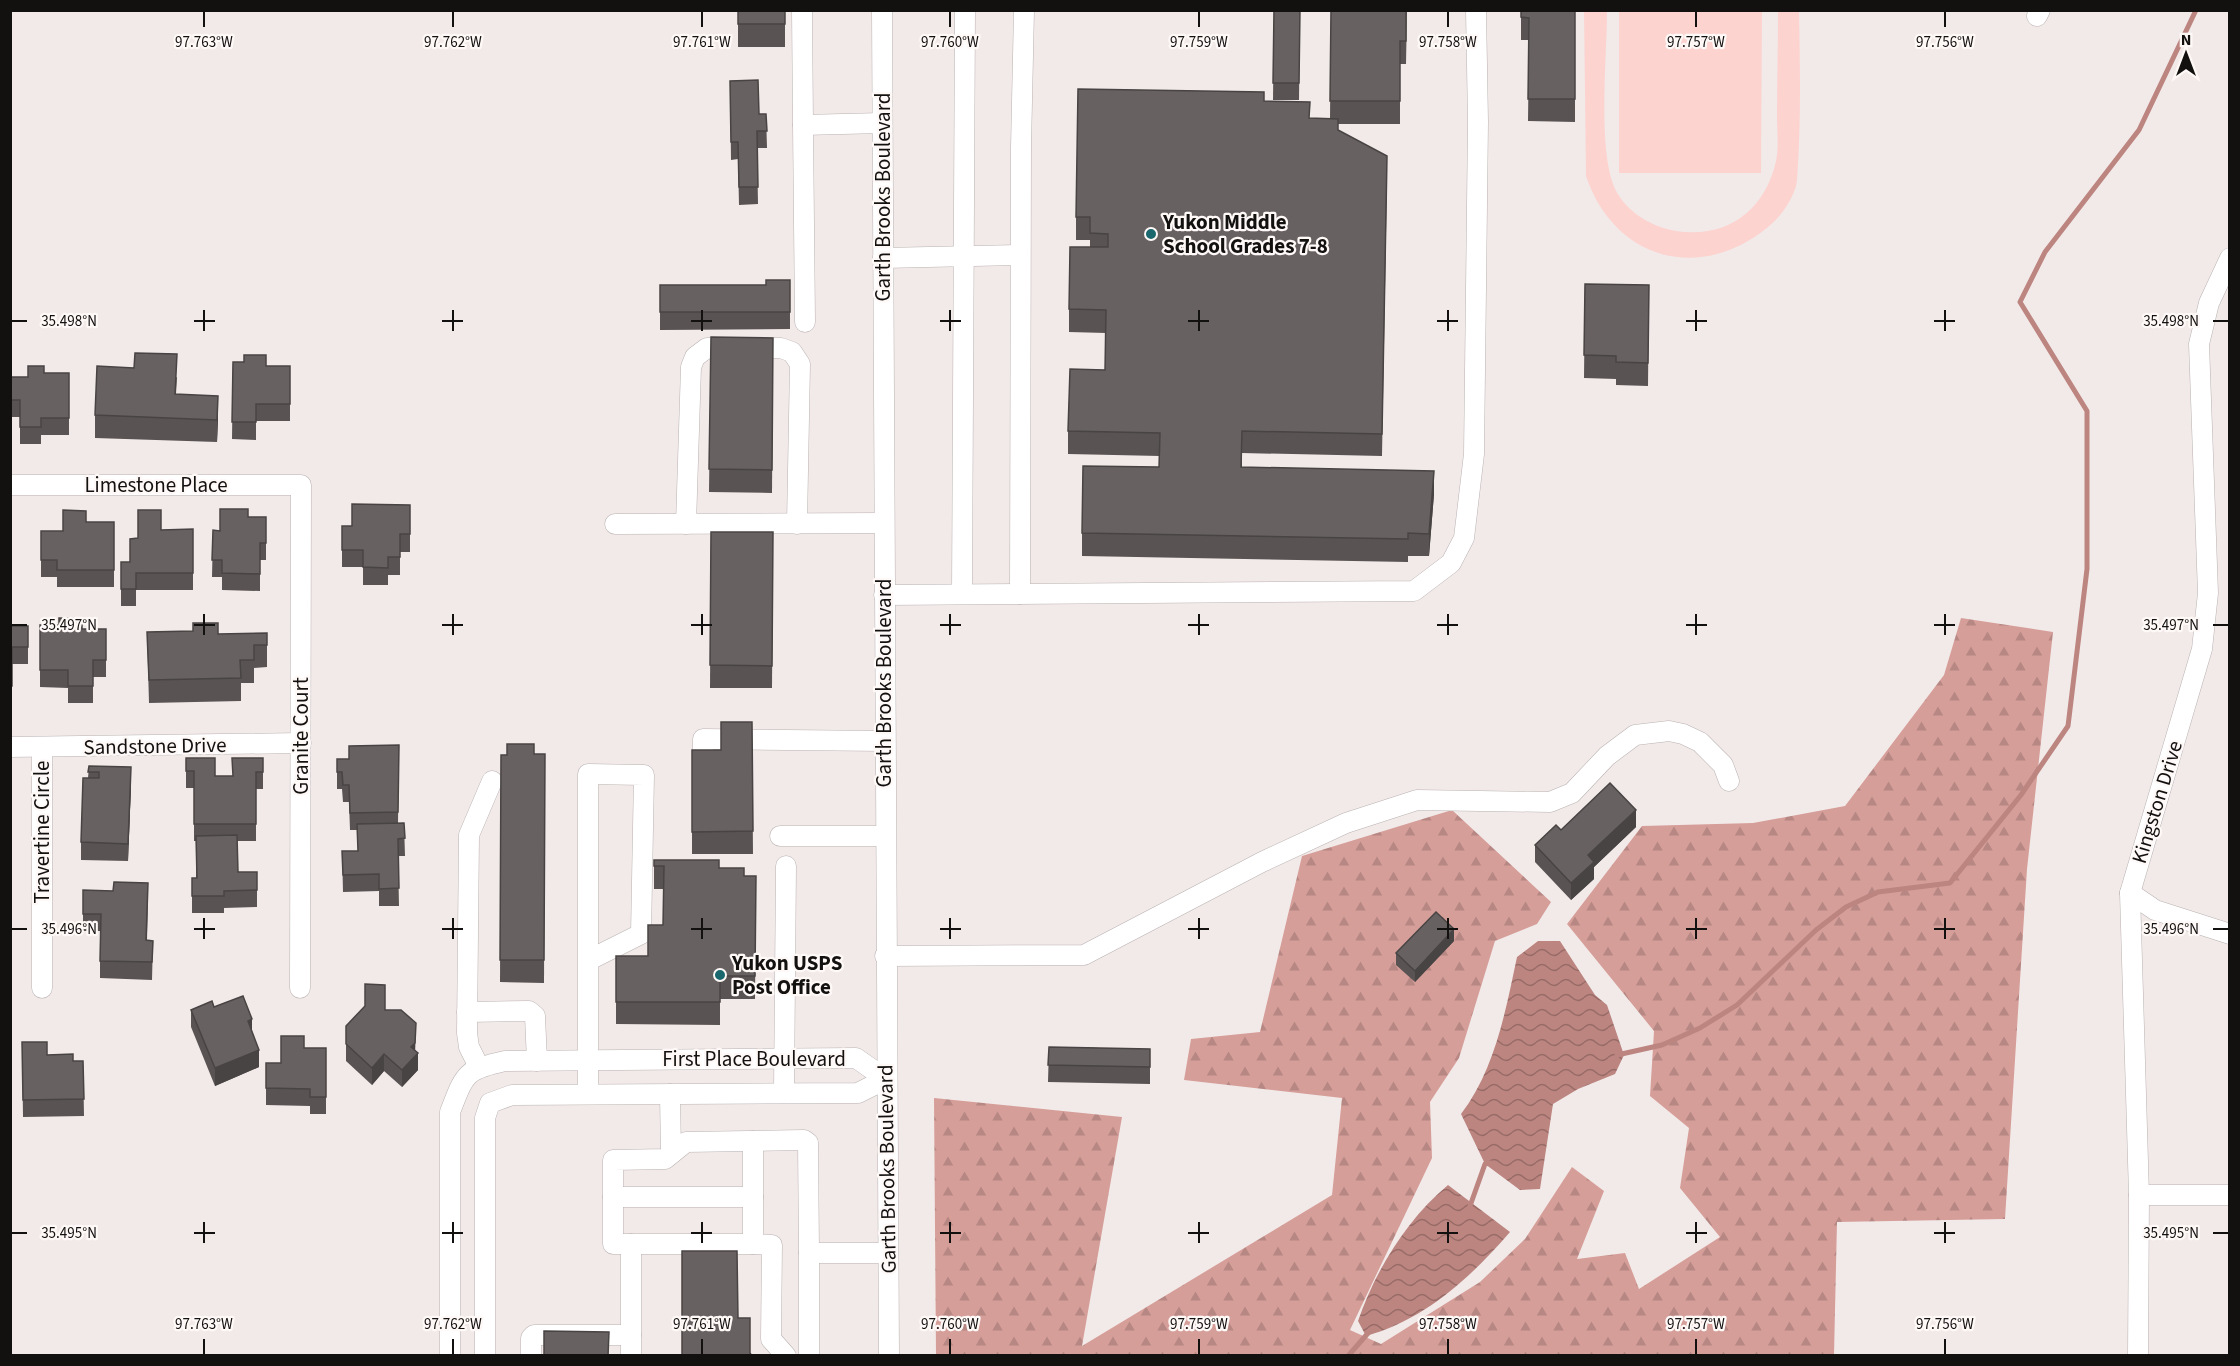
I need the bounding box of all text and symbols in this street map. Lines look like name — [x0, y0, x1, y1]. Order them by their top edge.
north arrow — [2156, 24, 2216, 84]
text: N — [2181, 29, 2191, 51]
text: 97.763°W — [175, 32, 233, 53]
text: 97.762°W — [424, 32, 482, 53]
text: 97.761°W — [673, 32, 731, 53]
text: 97.760°W — [921, 32, 979, 53]
text: 97.759°W — [1170, 32, 1228, 53]
text: 97.758°W — [1419, 32, 1477, 53]
text: 97.757°W — [1667, 32, 1725, 53]
text: 97.756°W — [1916, 32, 1974, 53]
street label: Garth Brooks Boulevard — [868, 93, 898, 301]
place label: Yukon Middle School Grades 7-8 — [1162, 207, 1328, 261]
marker: Yukon Middle School Grades 7-8 — [1144, 227, 1158, 241]
text: 35.498°N — [41, 311, 97, 332]
text: 35.498°N — [2143, 311, 2199, 332]
street label: Limestone Place — [84, 470, 228, 500]
street label: Garth Brooks Boulevard — [869, 579, 899, 787]
text: 35.497°N — [41, 615, 97, 636]
text: 35.497°N — [2143, 615, 2199, 636]
street label: Granite Court — [286, 677, 316, 795]
street label: Sandstone Drive — [83, 730, 227, 762]
street label: Kingston Drive — [2124, 737, 2190, 867]
street label: Travertine Circle — [27, 760, 57, 904]
text: 35.496°N — [41, 919, 97, 940]
text: 35.496°N — [2143, 919, 2199, 940]
place label: Yukon USPS Post Office — [731, 948, 842, 1002]
marker: Yukon USPS Post Office — [713, 968, 727, 982]
street label: First Place Boulevard — [662, 1044, 846, 1074]
street label: Garth Brooks Boulevard — [870, 1064, 904, 1274]
text: 35.495°N — [41, 1223, 97, 1244]
text: 35.495°N — [2143, 1223, 2199, 1244]
text: 97.763°W — [175, 1314, 233, 1335]
text: 97.762°W — [424, 1314, 482, 1335]
text: 97.761°W — [673, 1314, 731, 1335]
text: 97.760°W — [921, 1314, 979, 1335]
text: 97.759°W — [1170, 1314, 1228, 1335]
text: 97.758°W — [1419, 1314, 1477, 1335]
text: 97.757°W — [1667, 1314, 1725, 1335]
text: 97.756°W — [1916, 1314, 1974, 1335]

